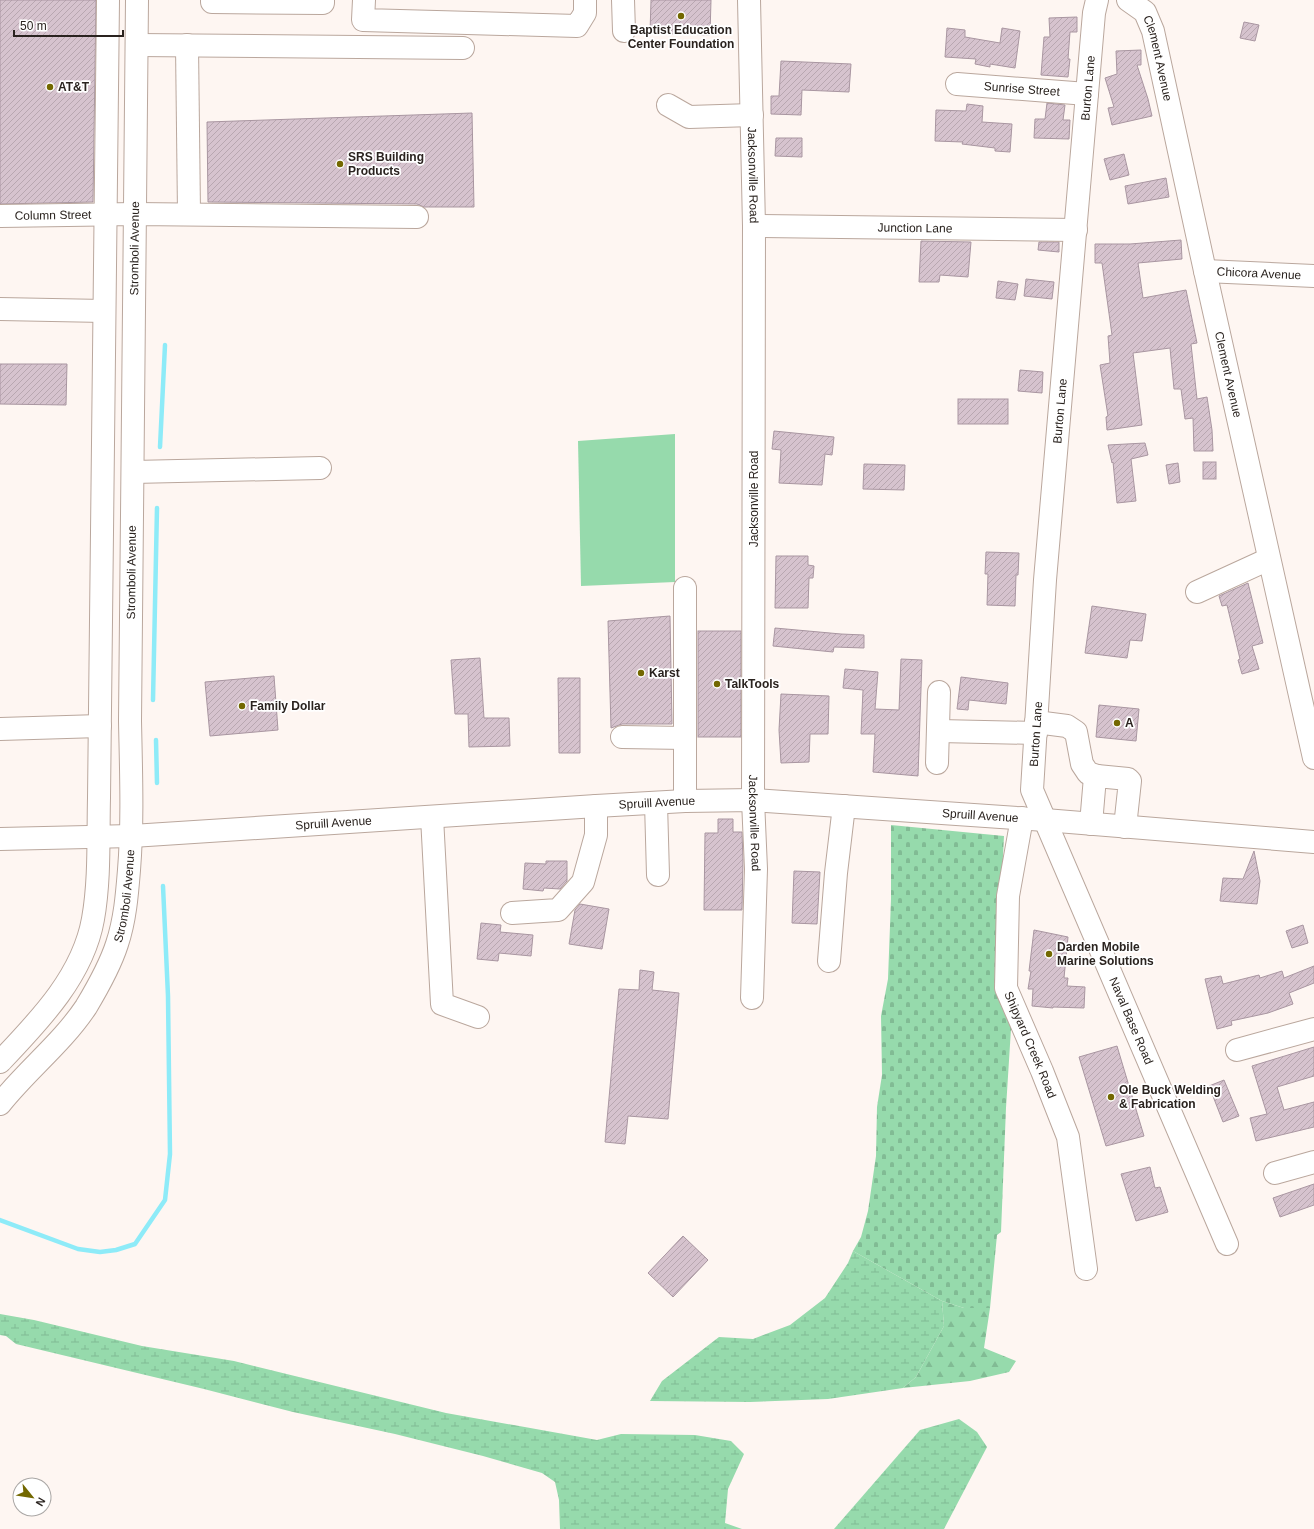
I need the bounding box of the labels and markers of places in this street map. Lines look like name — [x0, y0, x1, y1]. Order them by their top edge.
marker: Baptist Education Center Foundation — [676, 11, 686, 21]
place label: Baptist Education Center Foundation — [628, 23, 734, 51]
place label: AT&T — [58, 80, 90, 94]
marker: AT&T — [45, 82, 55, 92]
place label: SRS Building Products — [348, 150, 424, 178]
marker: SRS Building Products — [335, 159, 345, 169]
place label: Karst — [649, 666, 680, 680]
marker: Karst — [636, 668, 646, 678]
place label: TalkTools — [725, 677, 780, 691]
marker: TalkTools — [712, 679, 722, 689]
place label: Family Dollar — [250, 699, 326, 713]
marker: Family Dollar — [237, 701, 247, 711]
place label: A — [1125, 716, 1134, 730]
marker: A — [1112, 718, 1122, 728]
place label: Darden Mobile Marine Solutions — [1057, 940, 1154, 968]
marker: Darden Mobile Marine Solutions — [1044, 949, 1054, 959]
place label: Ole Buck Welding & Fabrication — [1119, 1083, 1221, 1111]
marker: Ole Buck Welding & Fabrication — [1106, 1092, 1116, 1102]

